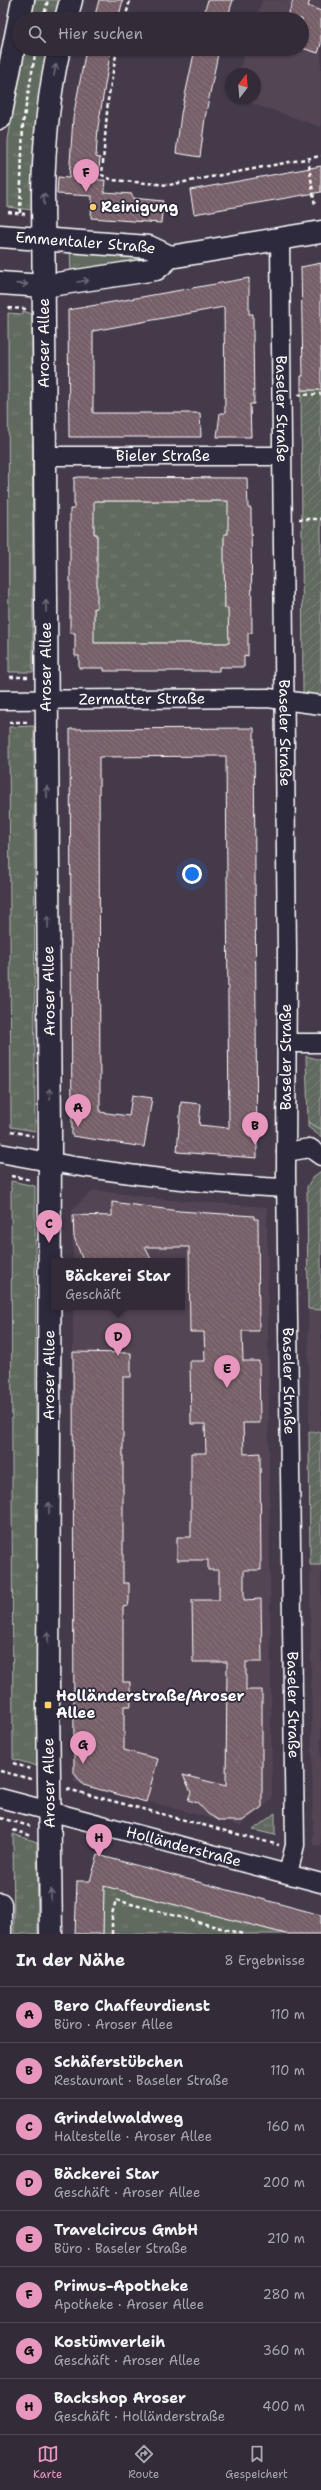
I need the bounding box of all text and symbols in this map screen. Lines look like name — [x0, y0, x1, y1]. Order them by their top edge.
search box — [12, 12, 309, 56]
icon: search — [26, 23, 48, 45]
text: Hier suchen — [58, 24, 143, 44]
one-way arrow — [51, 63, 59, 76]
north arrow — [225, 68, 261, 104]
pin: F — [73, 159, 99, 192]
one-way arrow — [40, 193, 48, 206]
place label: Reinigung — [101, 197, 178, 217]
marker: Reinigung — [88, 202, 98, 212]
street label: Emmentaler Straße — [15, 227, 160, 259]
one-way arrow — [76, 276, 89, 284]
one-way arrow — [15, 281, 28, 288]
street label: Aroser Allee — [34, 298, 54, 388]
street label: Baseler Straße — [271, 355, 292, 463]
street label: Bieler Straße — [116, 446, 210, 466]
one-way arrow — [42, 600, 49, 613]
street label: Aroser Allee — [36, 622, 56, 712]
street label: Baseler Straße — [274, 679, 295, 787]
street label: Zermatter Straße — [79, 688, 205, 709]
one-way arrow — [43, 786, 51, 799]
your location — [182, 864, 202, 884]
one-way arrow — [44, 916, 52, 929]
street label: Aroser Allee — [38, 946, 60, 1036]
street label: Baseler Straße — [276, 1004, 296, 1110]
one-way arrow — [46, 1088, 54, 1101]
pin: A — [65, 1094, 91, 1127]
pin: B — [242, 1112, 268, 1145]
pin: C — [36, 1210, 62, 1243]
popup — [51, 1258, 185, 1310]
text: Bäckerei Star — [65, 1266, 171, 1286]
text: Geschäft — [65, 1286, 121, 1303]
pin: D — [105, 1323, 131, 1356]
street label: Baseler Straße — [278, 1327, 299, 1435]
street label: Aroser Allee — [39, 1330, 59, 1420]
pin: E — [214, 1355, 240, 1388]
one-way arrow — [45, 1502, 53, 1515]
one-way arrow — [44, 1632, 52, 1645]
street label: Baseler Straße — [282, 1651, 304, 1758]
place label: Holländerstraße/Aroser Allee — [56, 1686, 245, 1723]
marker: Holländerstraße/Aroser Allee — [43, 1700, 53, 1710]
pin: G — [70, 1731, 96, 1764]
street label: Aroser Allee — [38, 1738, 60, 1828]
street label: Holländerstraße — [124, 1822, 244, 1871]
pin: H — [86, 1824, 112, 1857]
one-way arrow — [47, 1889, 55, 1902]
text: In der Nähe — [16, 1949, 125, 1971]
text: 8 Ergebnisse — [225, 1952, 305, 1969]
text: Bero Chaffeurdienst — [54, 1996, 210, 2016]
text: A — [24, 2006, 34, 2023]
text: 110 m — [270, 2006, 305, 2023]
text: Büro · Aroser Allee — [54, 2016, 173, 2033]
text: Schäferstübchen — [54, 2052, 183, 2072]
text: B — [25, 2062, 33, 2079]
text: 110 m — [270, 2062, 305, 2079]
text: Restaurant · Baseler Straße — [54, 2072, 229, 2089]
text: Grindelwaldweg — [54, 2108, 183, 2128]
text: C — [25, 2118, 33, 2135]
text: 160 m — [267, 2118, 305, 2135]
text: Haltestelle · Aroser Allee — [54, 2128, 212, 2145]
text: Bäckerei Star — [54, 2164, 159, 2184]
text: D — [24, 2174, 34, 2191]
text: 200 m — [263, 2174, 305, 2191]
text: Geschäft · Aroser Allee — [54, 2184, 200, 2201]
text: Travelcircus GmbH — [54, 2220, 198, 2240]
text: E — [25, 2230, 33, 2247]
text: 210 m — [267, 2230, 305, 2247]
text: Büro · Baseler Straße — [54, 2240, 187, 2257]
text: Primus-Apotheke — [54, 2276, 188, 2296]
text: F — [25, 2286, 33, 2303]
text: 280 m — [263, 2286, 305, 2303]
text: Apotheke · Aroser Allee — [54, 2296, 204, 2313]
text: Kostümverleih — [54, 2332, 165, 2352]
text: G — [24, 2342, 34, 2359]
text: 360 m — [263, 2342, 305, 2359]
text: Geschäft · Aroser Allee — [54, 2352, 200, 2369]
text: Backshop Aroser — [54, 2388, 186, 2408]
text: H — [24, 2398, 34, 2415]
text: 400 m — [262, 2398, 305, 2415]
text: Geschäft · Holländerstraße — [54, 2408, 225, 2425]
tab: Karte — [33, 2443, 62, 2482]
tab: Route — [128, 2443, 159, 2482]
tab: Gespeichert — [225, 2443, 288, 2482]

